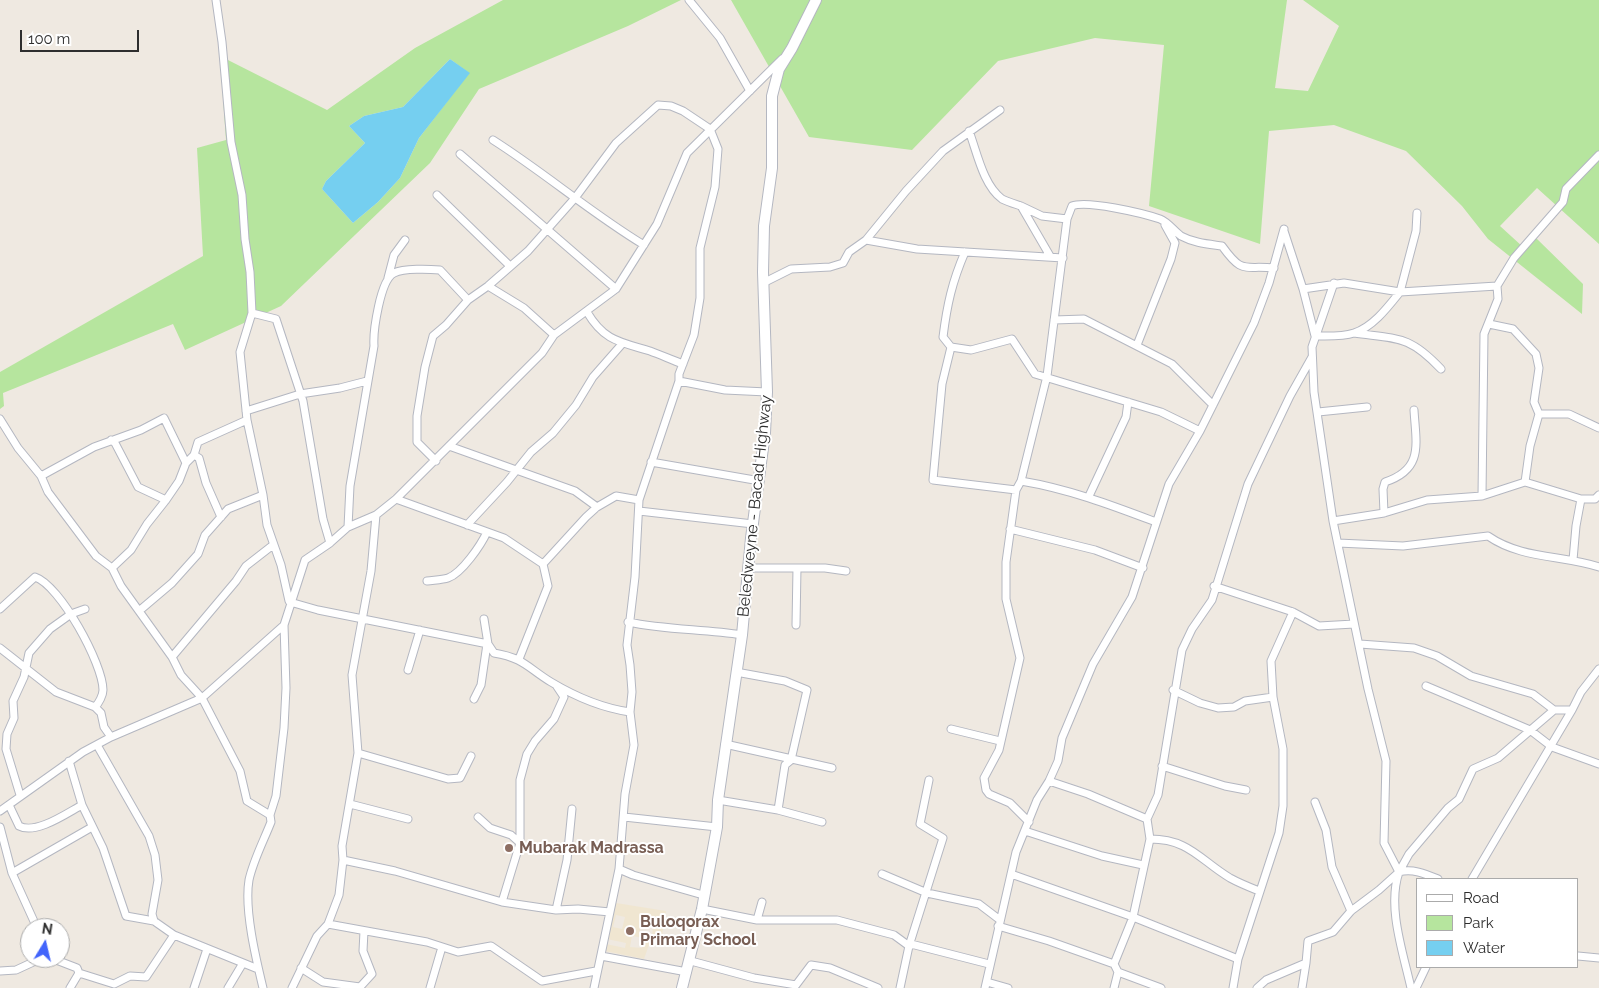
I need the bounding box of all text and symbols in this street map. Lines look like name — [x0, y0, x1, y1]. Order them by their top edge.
scale bar — [22, 20, 141, 52]
text: 100 m — [28, 30, 70, 48]
street label: Beledweyne - Bacad Highway — [734, 394, 776, 618]
place label: Mubarak Madrassa — [519, 838, 664, 858]
marker: Mubarak Madrassa — [503, 842, 515, 854]
legend — [1416, 878, 1579, 968]
text: Road — [1463, 889, 1499, 907]
place label: Buloqorax Primary School — [640, 912, 756, 950]
text: Park — [1463, 914, 1494, 932]
north arrow — [20, 918, 70, 968]
text: N — [41, 920, 54, 938]
marker: Buloqorax Primary School — [624, 925, 636, 937]
text: Water — [1463, 939, 1505, 957]

